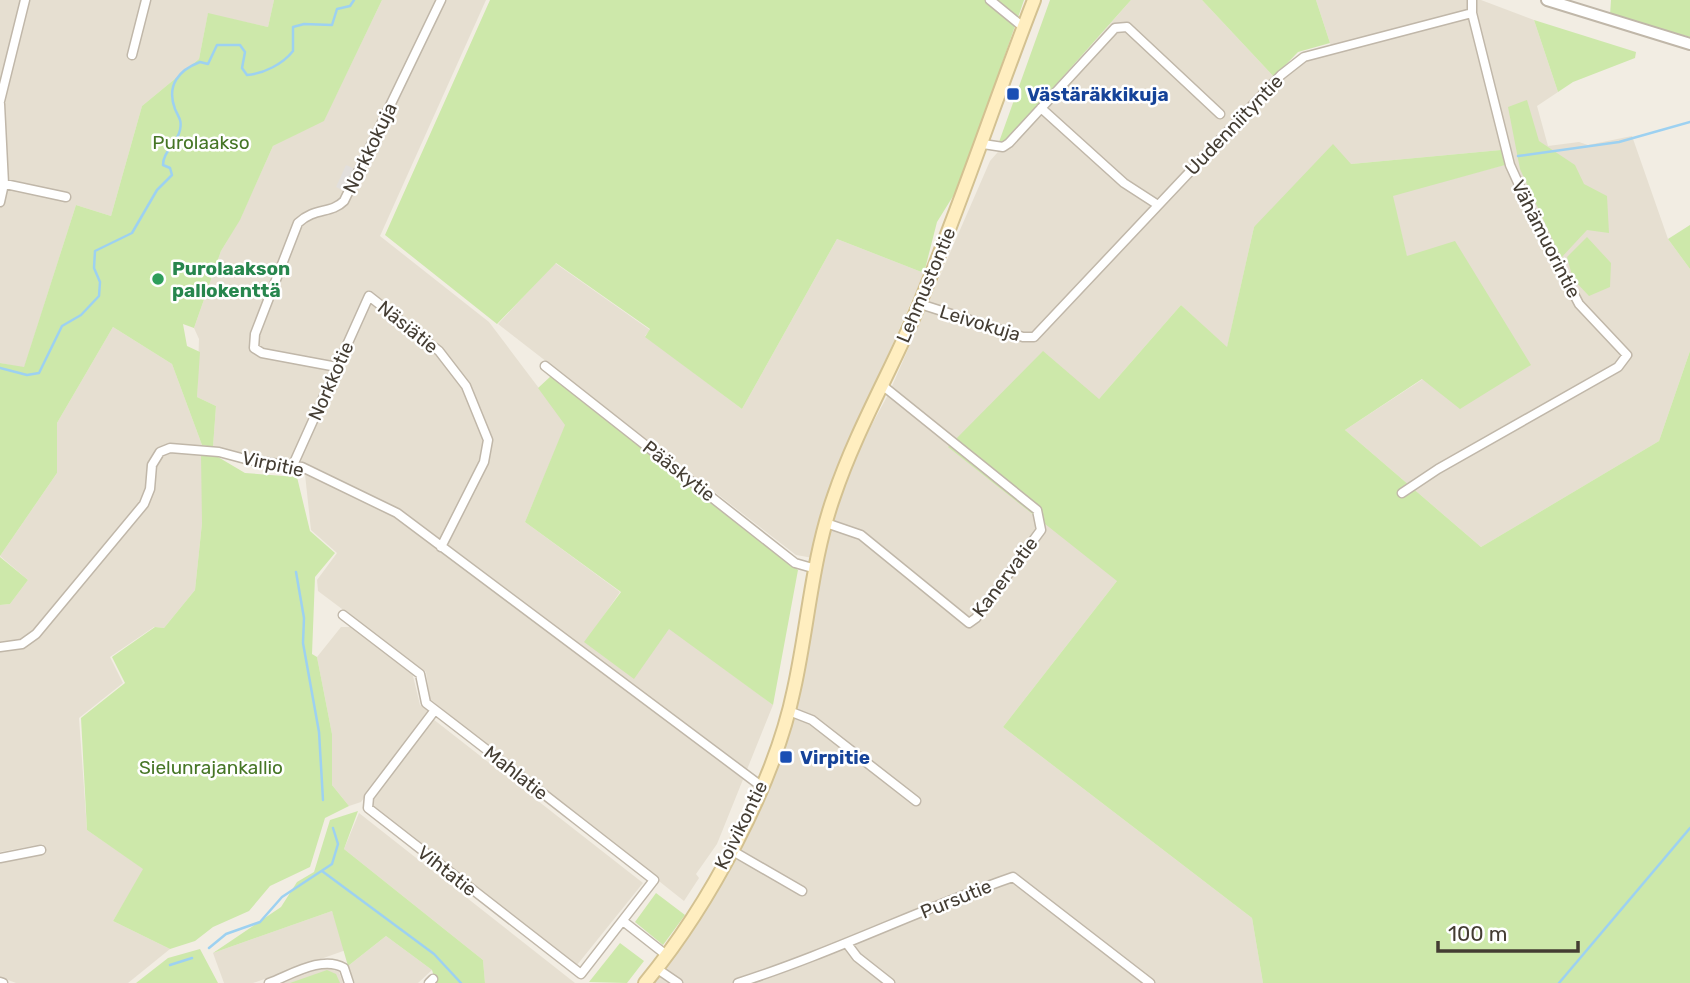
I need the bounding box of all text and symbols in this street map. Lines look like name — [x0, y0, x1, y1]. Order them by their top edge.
street label: Uudenniityntie — [1180, 70, 1288, 180]
place label: Västäräkkikuja — [1027, 83, 1169, 106]
marker: Västäräkkikuja — [1005, 86, 1021, 102]
street label: Norkkokuja — [338, 99, 402, 197]
park label: Purolaakso — [152, 131, 250, 154]
street label: Vähämuorintie — [1506, 176, 1586, 302]
street label: Lehmustontie — [891, 224, 961, 346]
place label: Purolaakson pallokenttä — [172, 257, 290, 302]
marker: Purolaakson pallokenttä — [150, 271, 166, 287]
street label: Näsiätie — [373, 296, 443, 358]
street label: Leivokuja — [937, 300, 1023, 346]
street label: Norkkotie — [303, 338, 359, 424]
street label: Pääskytie — [638, 436, 720, 506]
street label: Virpitie — [240, 446, 306, 482]
street label: Kanervatie — [967, 532, 1043, 622]
street label: Mahlatie — [479, 741, 553, 805]
place label: Virpitie — [800, 746, 870, 769]
marker: Virpitie — [778, 749, 794, 765]
park label: Sielunrajankallio — [139, 756, 283, 779]
street label: Koivikontie — [710, 777, 772, 873]
street label: Vihtatie — [413, 841, 481, 901]
street label: Pursutie — [917, 874, 995, 924]
scale bar — [1438, 909, 1578, 953]
text: 100 m — [1448, 921, 1507, 946]

